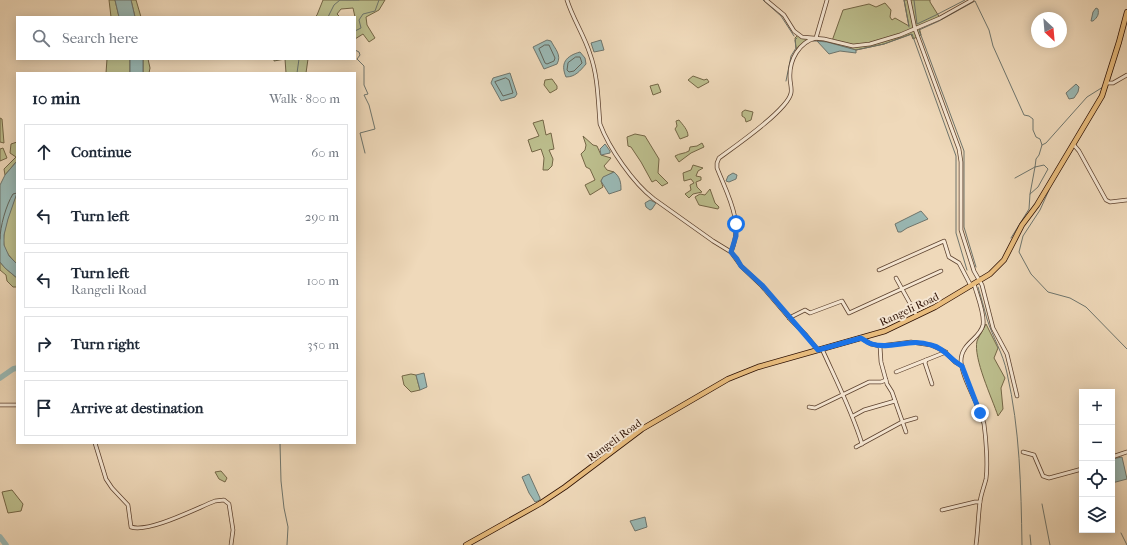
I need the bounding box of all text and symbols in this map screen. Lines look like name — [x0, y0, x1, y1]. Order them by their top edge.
north arrow — [1031, 12, 1067, 48]
search box — [16, 16, 356, 60]
icon: search — [30, 27, 52, 49]
text: Search here — [62, 29, 138, 47]
text: 10 min — [32, 88, 80, 108]
text: Walk · 800 m — [269, 91, 340, 106]
icon: ahead — [33, 141, 55, 163]
text: Continue — [71, 143, 131, 161]
text: 60 m — [311, 145, 339, 160]
icon: left — [33, 205, 55, 227]
text: Turn left — [71, 207, 129, 225]
text: 290 m — [305, 209, 339, 224]
route start — [727, 215, 745, 233]
text: Turn left — [71, 264, 129, 282]
icon: left — [33, 269, 55, 291]
text: 100 m — [306, 273, 339, 288]
text: Rangeli Road — [71, 282, 147, 297]
street label: Rangeli Road — [877, 290, 942, 329]
icon: right — [33, 333, 55, 355]
text: Turn right — [71, 335, 140, 353]
text: 350 m — [307, 337, 339, 352]
map controls — [1079, 389, 1115, 533]
button: + — [1079, 389, 1115, 425]
icon: arrive — [33, 397, 55, 419]
text: Arrive at destination — [71, 399, 203, 417]
route end — [971, 404, 989, 422]
street label: Rangeli Road — [585, 416, 645, 464]
button: − — [1079, 425, 1115, 461]
button: locate — [1079, 461, 1115, 497]
button: layers — [1079, 497, 1115, 533]

